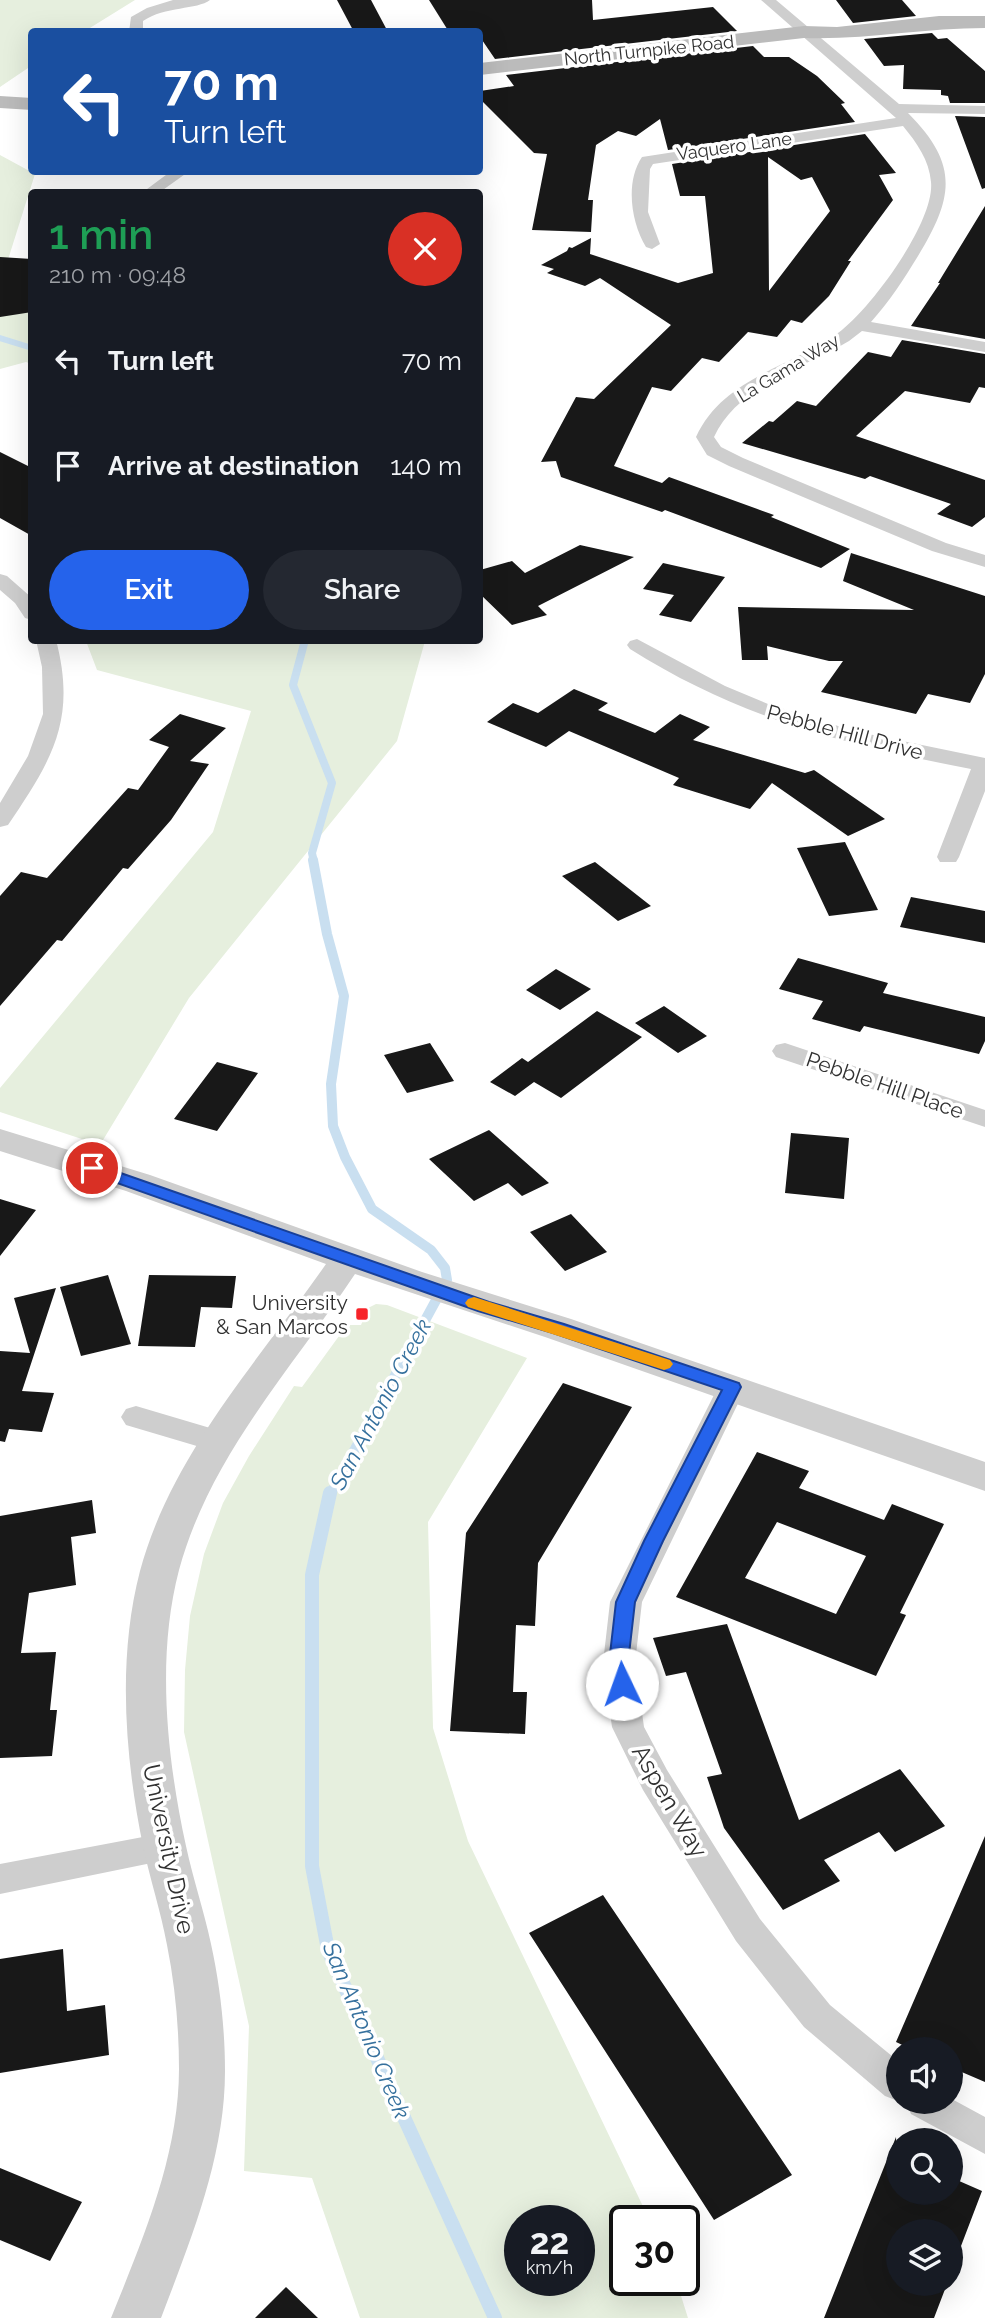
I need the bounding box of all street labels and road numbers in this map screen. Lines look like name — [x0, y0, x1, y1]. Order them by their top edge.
street label: North Turnpike Road — [563, 31, 735, 69]
street label: Vaquero Lane — [675, 127, 793, 164]
street label: La Gama Way — [733, 329, 843, 407]
street label: Pebble Hill Drive — [764, 699, 926, 765]
street label: Pebble Hill Place — [803, 1046, 967, 1124]
street label: Aspen Way — [626, 1739, 714, 1863]
street label: University Drive — [137, 1762, 201, 1936]

